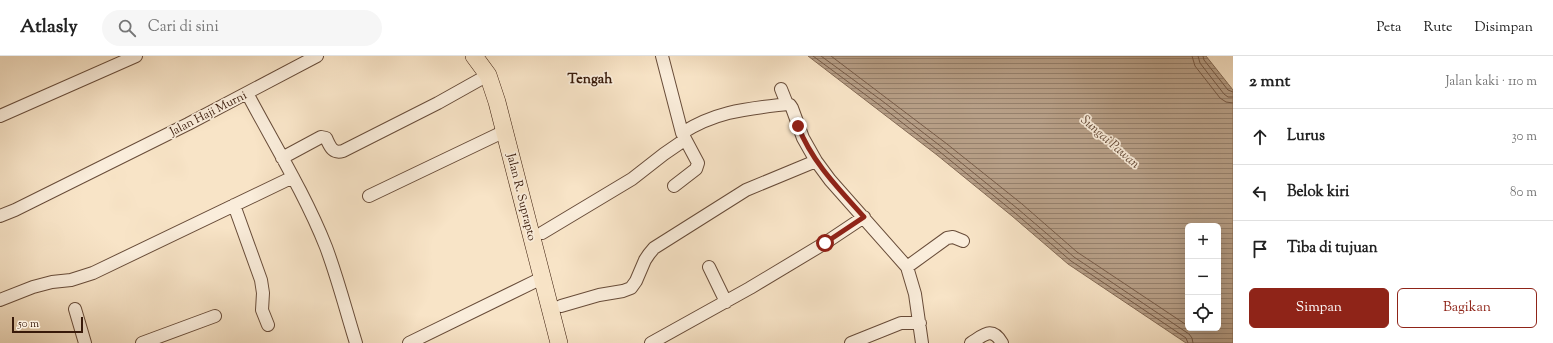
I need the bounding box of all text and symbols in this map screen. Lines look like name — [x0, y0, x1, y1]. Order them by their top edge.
search box — [102, 10, 382, 46]
text: Atlasly — [20, 14, 78, 41]
icon: search — [116, 17, 138, 39]
text: Cari di sini — [148, 17, 219, 38]
text: Peta — [1376, 18, 1401, 38]
text: Rute — [1423, 18, 1453, 38]
text: Disimpan — [1475, 18, 1533, 38]
district label: Tengah — [568, 70, 613, 90]
text: 2 mnt — [1249, 70, 1290, 94]
text: Jalan kaki · 110 m — [1445, 73, 1537, 91]
street label: Jalan Haji Murni — [166, 86, 251, 142]
water label: Sungai Pawan — [1076, 112, 1143, 173]
route end — [789, 117, 807, 135]
icon: ahead — [1249, 126, 1271, 148]
text: Lurus — [1287, 126, 1325, 147]
text: 30 m — [1511, 128, 1537, 146]
street label: Jalan R. Suprapto — [501, 151, 541, 243]
icon: left — [1249, 182, 1271, 204]
text: Belok kiri — [1287, 182, 1349, 203]
text: 80 m — [1510, 184, 1537, 202]
map controls — [1185, 223, 1221, 331]
button: + — [1185, 223, 1221, 259]
route start — [816, 234, 834, 252]
icon: arrive — [1249, 238, 1271, 260]
text: Tiba di tujuan — [1287, 238, 1378, 259]
button: − — [1185, 259, 1221, 295]
button: Simpan — [1249, 288, 1389, 328]
button: Bagikan — [1397, 288, 1537, 328]
button: locate — [1185, 295, 1221, 331]
scale bar — [12, 315, 83, 334]
text: 50 m — [18, 316, 39, 332]

